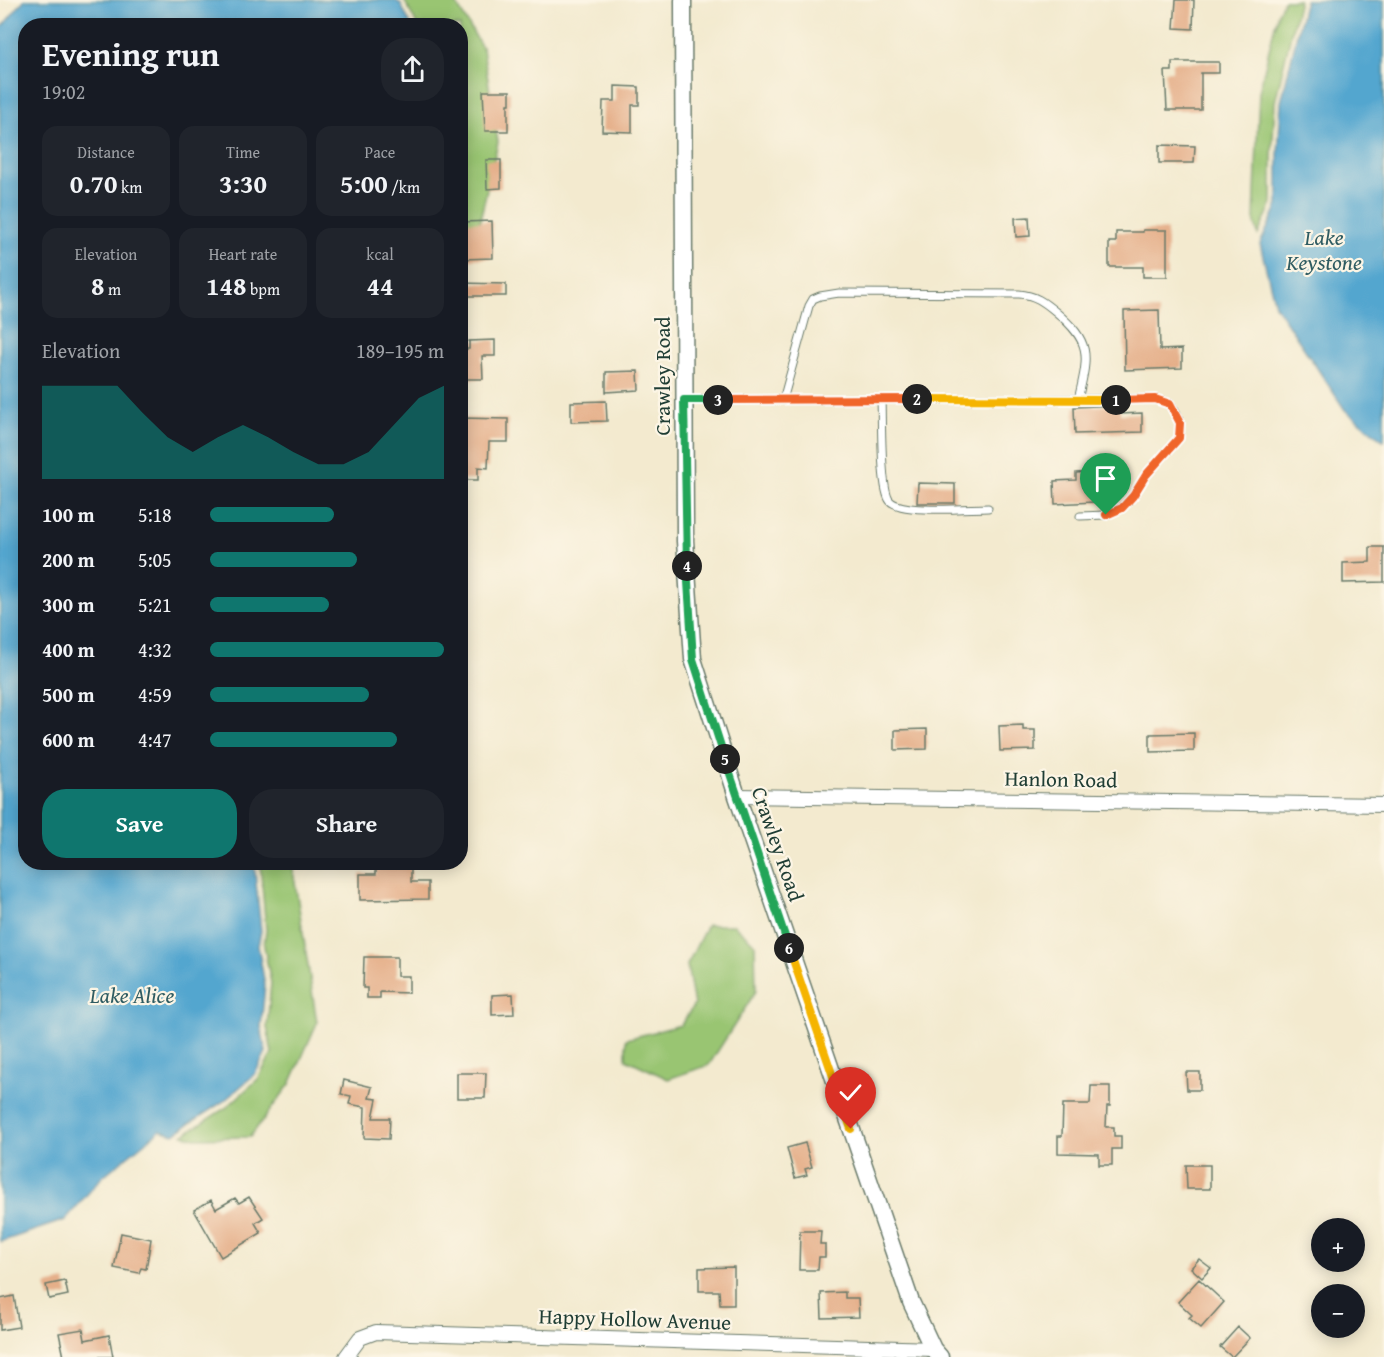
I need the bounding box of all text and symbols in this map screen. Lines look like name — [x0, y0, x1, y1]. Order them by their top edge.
text: Evening run — [42, 30, 219, 78]
button: share — [381, 38, 444, 101]
text: 19:02 — [42, 77, 85, 106]
text: Distance — [77, 140, 135, 164]
text: Time — [226, 140, 260, 164]
text: Pace — [365, 140, 395, 164]
text: 0.70 — [70, 164, 118, 203]
text: 3:30 — [219, 164, 267, 203]
text: 5:00 — [340, 164, 388, 203]
text: km — [118, 175, 142, 199]
text: /km — [388, 175, 420, 199]
water label: Lake Keystone — [1285, 221, 1362, 278]
text: Elevation — [75, 242, 137, 266]
text: Heart rate — [209, 242, 277, 266]
text: kcal — [366, 242, 394, 266]
text: 8 — [91, 266, 104, 305]
text: 148 — [206, 266, 246, 305]
text: 44 — [367, 266, 393, 305]
text: m — [104, 277, 121, 301]
text: bpm — [246, 277, 280, 301]
street label: Crawley Road — [647, 316, 678, 436]
text: Elevation — [42, 336, 120, 365]
text: 189–195 m — [356, 336, 444, 365]
pin: 2 — [902, 384, 932, 414]
pin: 3 — [703, 385, 733, 415]
pin: 1 — [1101, 385, 1131, 415]
text: 2 — [913, 387, 921, 411]
text: 3 — [714, 388, 722, 412]
text: 1 — [1112, 388, 1120, 412]
pin — [1080, 453, 1131, 515]
icon: arrive — [1089, 462, 1122, 495]
text: 100 m — [42, 500, 95, 529]
text: 5:18 — [138, 500, 172, 529]
text: 200 m — [42, 545, 95, 574]
text: 5:05 — [138, 545, 172, 574]
pin: 4 — [672, 551, 702, 581]
text: 4 — [683, 554, 691, 578]
text: 300 m — [42, 590, 95, 619]
text: 5:21 — [138, 590, 172, 619]
text: 400 m — [42, 635, 95, 664]
text: 4:32 — [138, 635, 172, 664]
text: 500 m — [42, 680, 95, 709]
text: 4:59 — [138, 680, 172, 709]
text: 600 m — [42, 725, 95, 754]
text: 4:47 — [138, 725, 172, 754]
pin: 5 — [710, 744, 740, 774]
text: 5 — [721, 747, 729, 771]
street label: Hanlon Road — [1004, 763, 1118, 795]
street label: Crawley Road — [744, 783, 812, 906]
button: Save — [42, 789, 237, 858]
button: Share — [249, 789, 444, 858]
pin: 6 — [774, 933, 804, 963]
text: 6 — [785, 936, 793, 960]
water label: Lake Alice — [89, 979, 174, 1011]
pin — [825, 1067, 876, 1129]
icon: check — [834, 1076, 867, 1109]
map controls — [1311, 1218, 1365, 1338]
button: + — [1311, 1218, 1365, 1272]
button: − — [1311, 1284, 1365, 1338]
street label: Happy Hollow Avenue — [538, 1300, 732, 1338]

